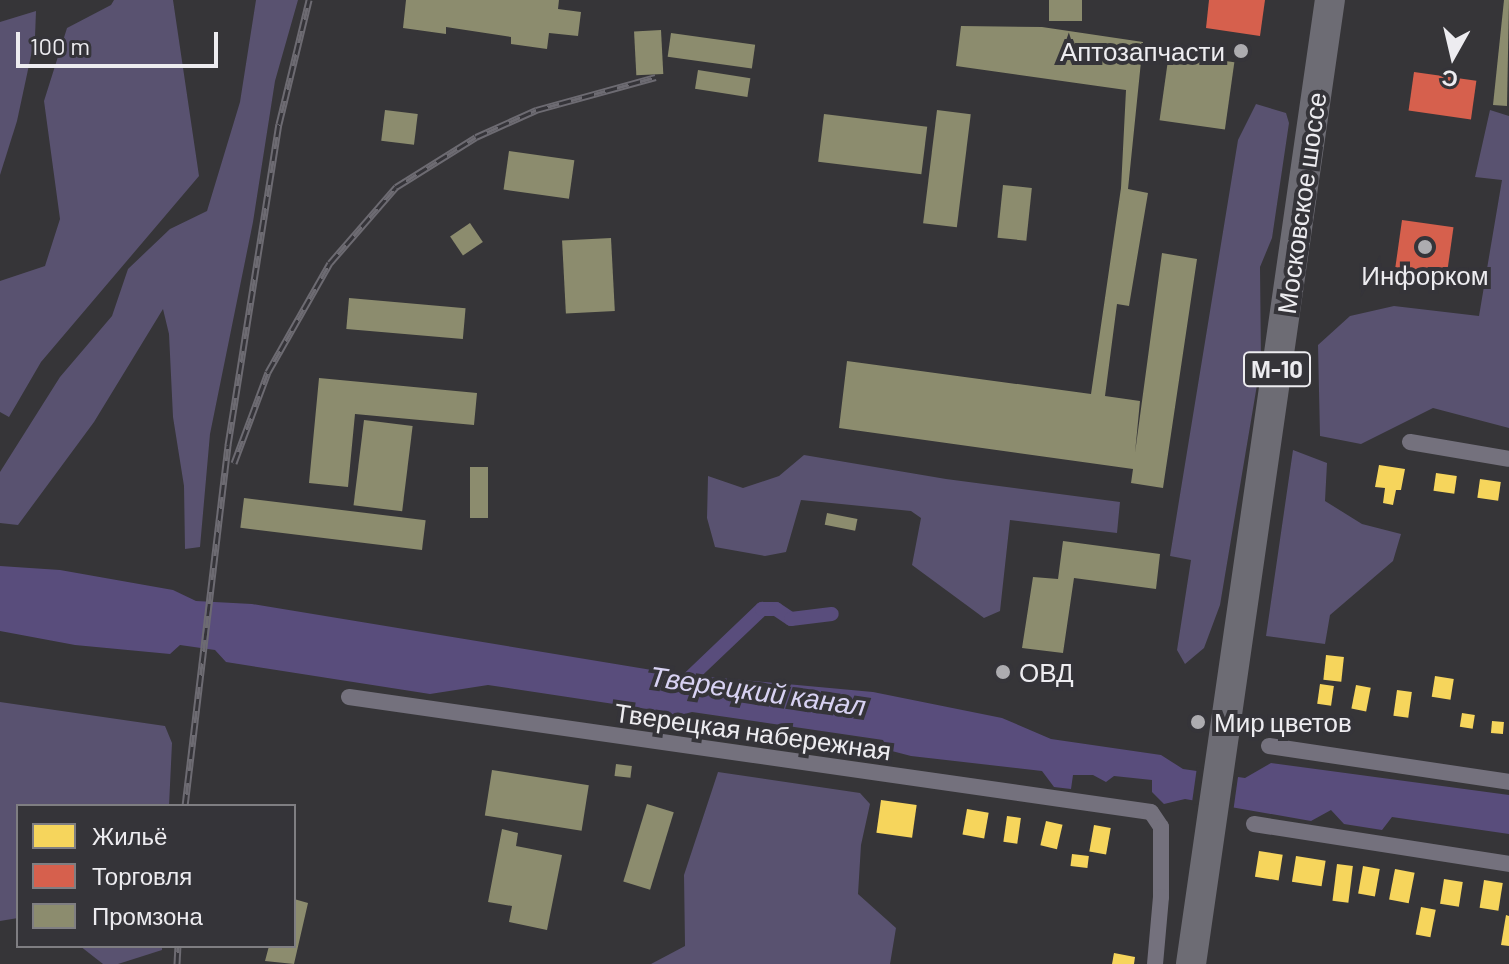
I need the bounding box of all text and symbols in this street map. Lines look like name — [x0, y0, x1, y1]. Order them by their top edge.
scale bar — [20, 16, 222, 66]
north arrow — [1413, 16, 1493, 96]
text: 100 m — [30, 31, 90, 60]
place label: Аптозапчасти — [1060, 35, 1225, 67]
marker: Аптозапчасти — [1232, 42, 1250, 60]
text: С — [1440, 66, 1459, 94]
street label: Московское шоссе — [1270, 90, 1332, 316]
marker: Инфорком — [1416, 238, 1434, 256]
place label: Инфорком — [1361, 259, 1489, 291]
road number: М-10 — [1243, 349, 1311, 389]
place label: ОВД — [1019, 656, 1074, 688]
water label: Тверецкий канал — [648, 658, 868, 722]
marker: ОВД — [994, 663, 1012, 681]
street label: Тверецкая набережная — [613, 696, 893, 766]
place label: Мир цветов — [1214, 706, 1352, 738]
marker: Мир цветов — [1189, 713, 1207, 731]
legend — [16, 804, 296, 948]
text: Жильё — [92, 821, 167, 850]
text: Торговля — [92, 861, 192, 890]
text: Промзона — [92, 901, 203, 930]

